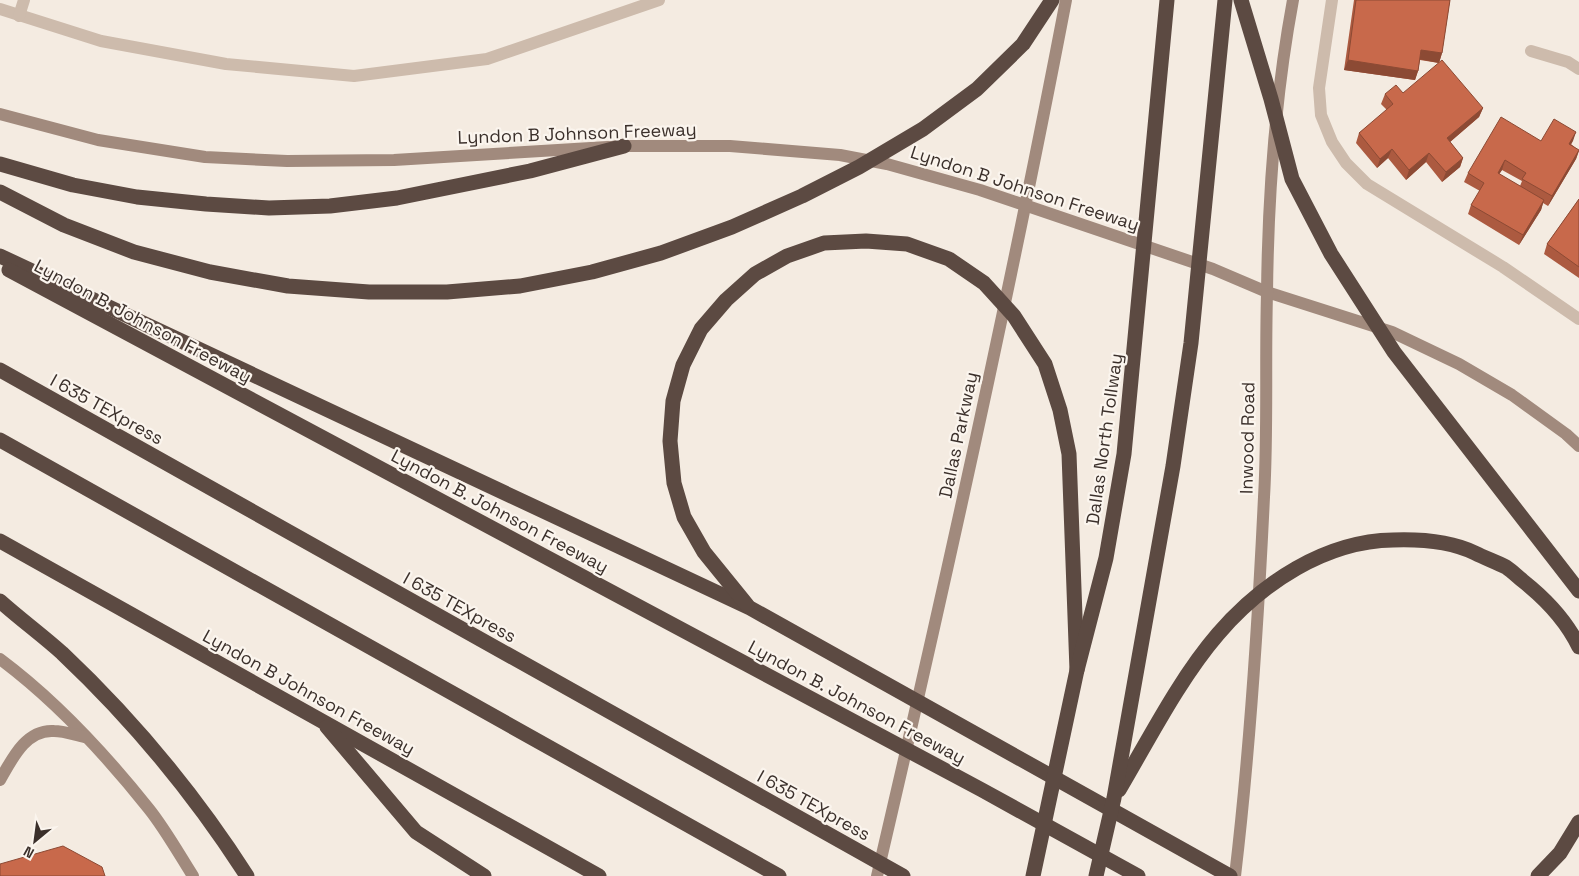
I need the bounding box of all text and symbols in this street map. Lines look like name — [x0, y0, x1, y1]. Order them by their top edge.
street label: Lyndon B Johnson Freeway — [457, 117, 697, 149]
street label: Lyndon B Johnson Freeway — [908, 140, 1142, 236]
street label: Lyndon B. Johnson Freeway — [30, 254, 256, 388]
street label: Dallas North Tollway — [1081, 352, 1127, 526]
street label: I 635 TEXpress — [46, 368, 168, 450]
street label: Dallas Parkway — [933, 370, 983, 500]
street label: Inwood Road — [1235, 382, 1259, 494]
street label: Lyndon B. Johnson Freeway — [387, 444, 613, 578]
street label: I 635 TEXpress — [399, 566, 521, 648]
street label: Lyndon B Johnson Freeway — [199, 624, 419, 760]
street label: Lyndon B. Johnson Freeway — [744, 635, 970, 769]
street label: I 635 TEXpress — [753, 764, 875, 846]
north arrow — [10, 816, 60, 866]
text: N — [20, 842, 37, 863]

